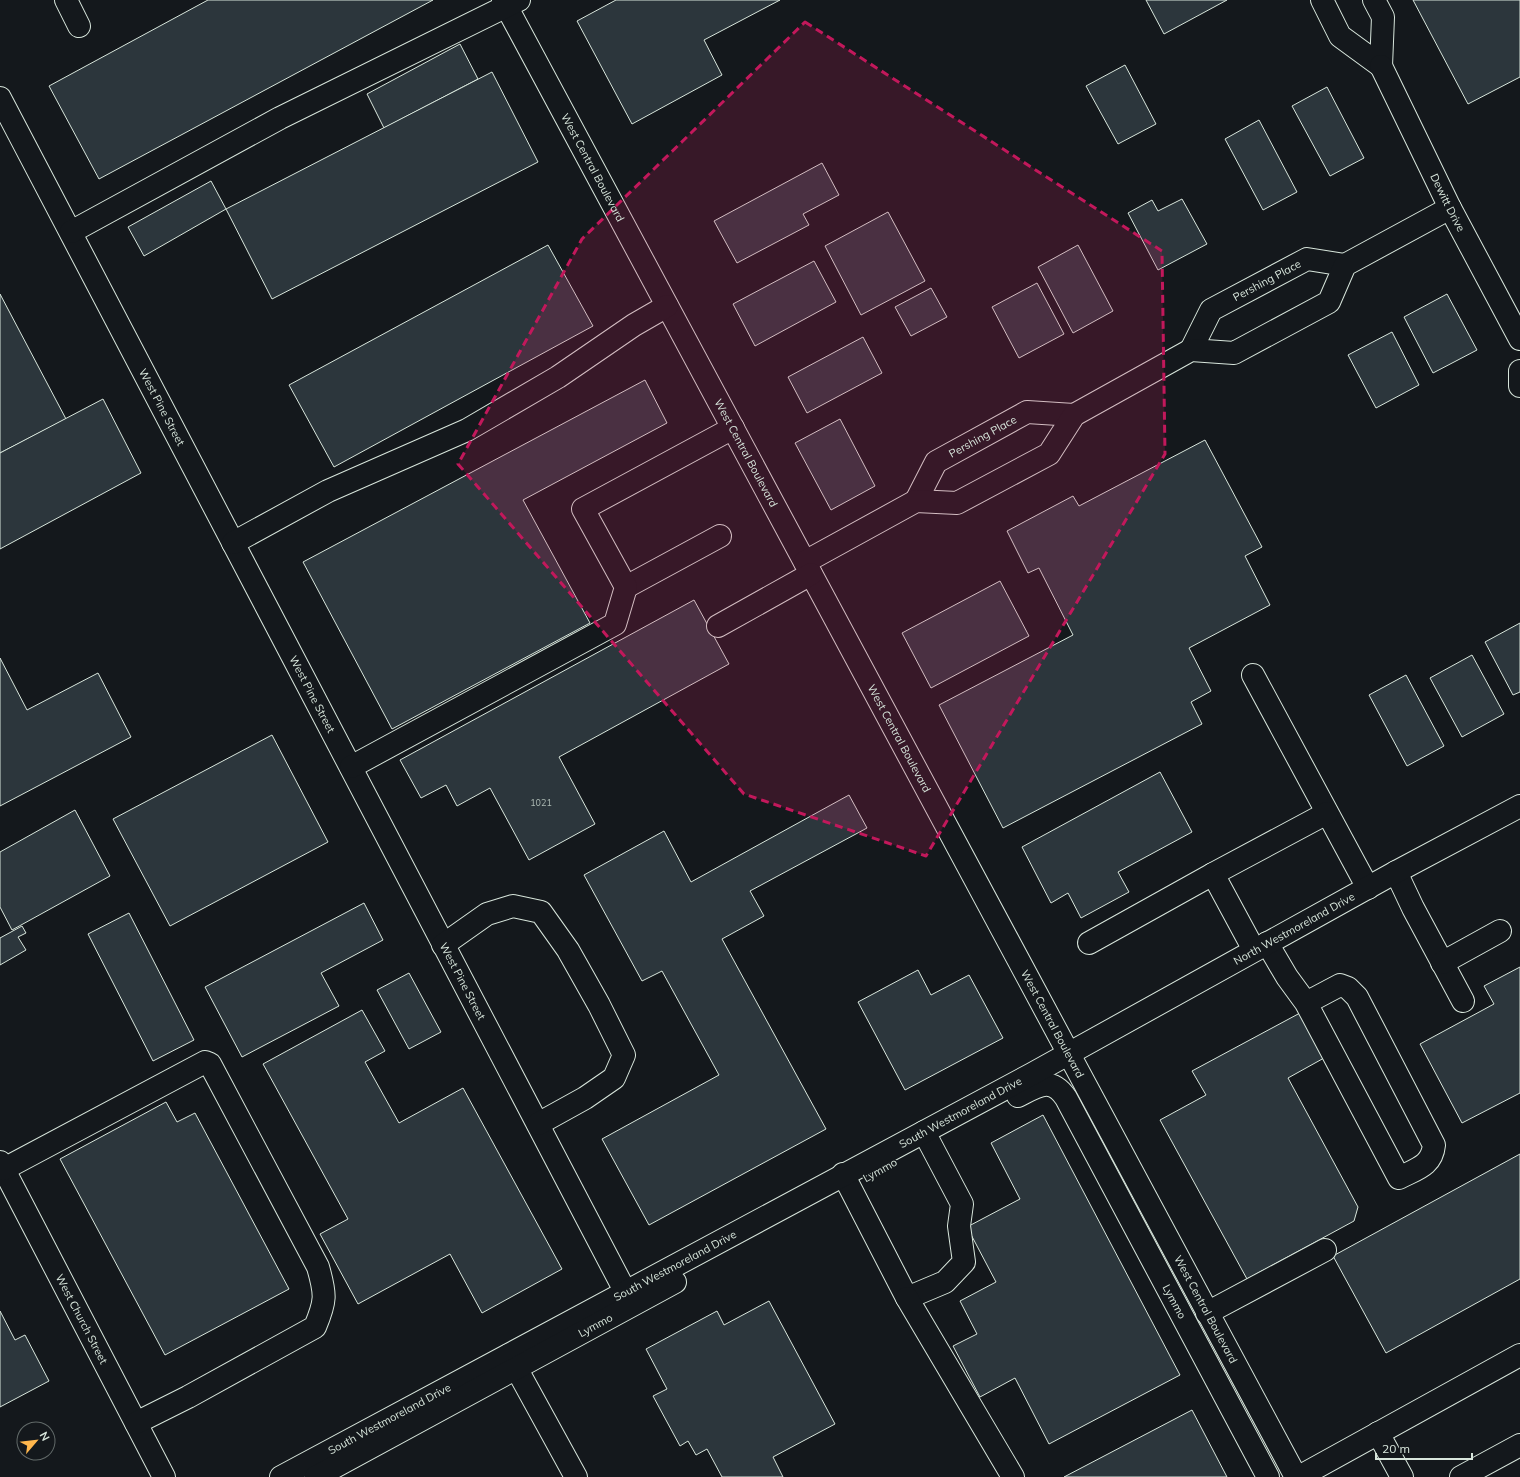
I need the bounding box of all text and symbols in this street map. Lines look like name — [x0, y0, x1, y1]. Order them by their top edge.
street label: West Central Boulevard — [558, 111, 628, 224]
street label: Dewitt Drive — [1427, 171, 1468, 234]
street label: Pershing Place — [1230, 257, 1303, 304]
street label: West Pine Street — [136, 366, 188, 448]
street label: West Central Boulevard — [711, 396, 781, 509]
street label: Pershing Place — [946, 412, 1019, 461]
street label: West Pine Street — [286, 653, 338, 735]
street label: West Central Boulevard — [865, 682, 934, 795]
house number: 1021 — [530, 797, 552, 808]
street label: North Westmoreland Drive — [1231, 889, 1357, 968]
street label: West Pine Street — [437, 940, 489, 1022]
street label: West Central Boulevard — [1018, 967, 1087, 1080]
street label: South Westmoreland Drive — [897, 1074, 1024, 1151]
street label: Lymmo — [860, 1155, 900, 1185]
street label: South Westmoreland Drive — [611, 1227, 739, 1304]
street label: West Central Boulevard — [1171, 1253, 1241, 1366]
street label: West Church Street — [53, 1272, 111, 1366]
street label: Lymmo — [1160, 1282, 1189, 1321]
street label: Lymmo — [576, 1310, 615, 1340]
street label: South Westmoreland Drive — [326, 1380, 453, 1457]
north arrow — [16, 1421, 56, 1461]
text: N — [37, 1429, 53, 1443]
scale bar — [1376, 1435, 1472, 1461]
text: 20 m — [1382, 1441, 1410, 1456]

